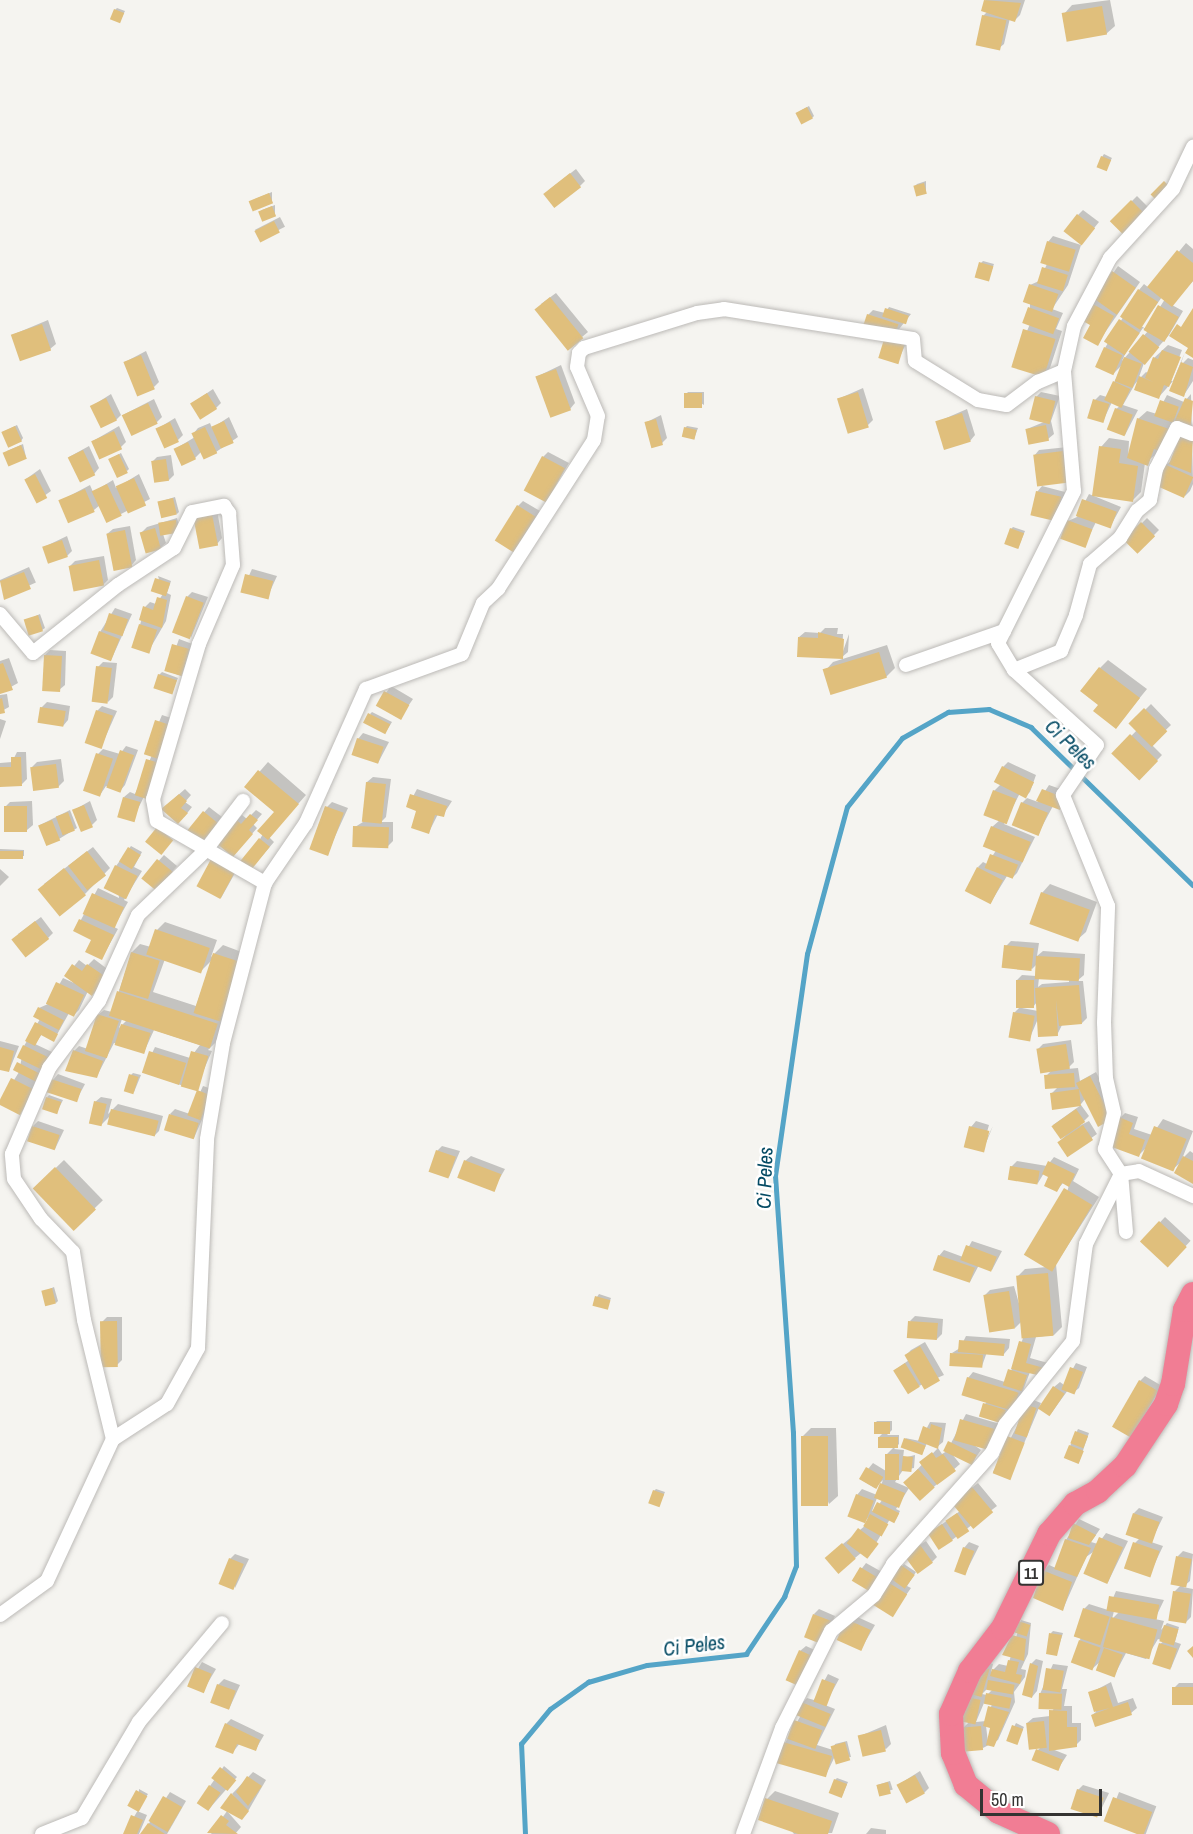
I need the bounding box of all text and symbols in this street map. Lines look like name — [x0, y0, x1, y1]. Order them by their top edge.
water label: Ci Peles — [1040, 714, 1102, 774]
water label: Ci Peles — [751, 1147, 777, 1209]
road number: 11 — [1018, 1560, 1044, 1586]
water label: Ci Peles — [662, 1629, 726, 1661]
scale bar — [983, 1777, 1104, 1815]
text: 50 m — [991, 1787, 1024, 1812]

